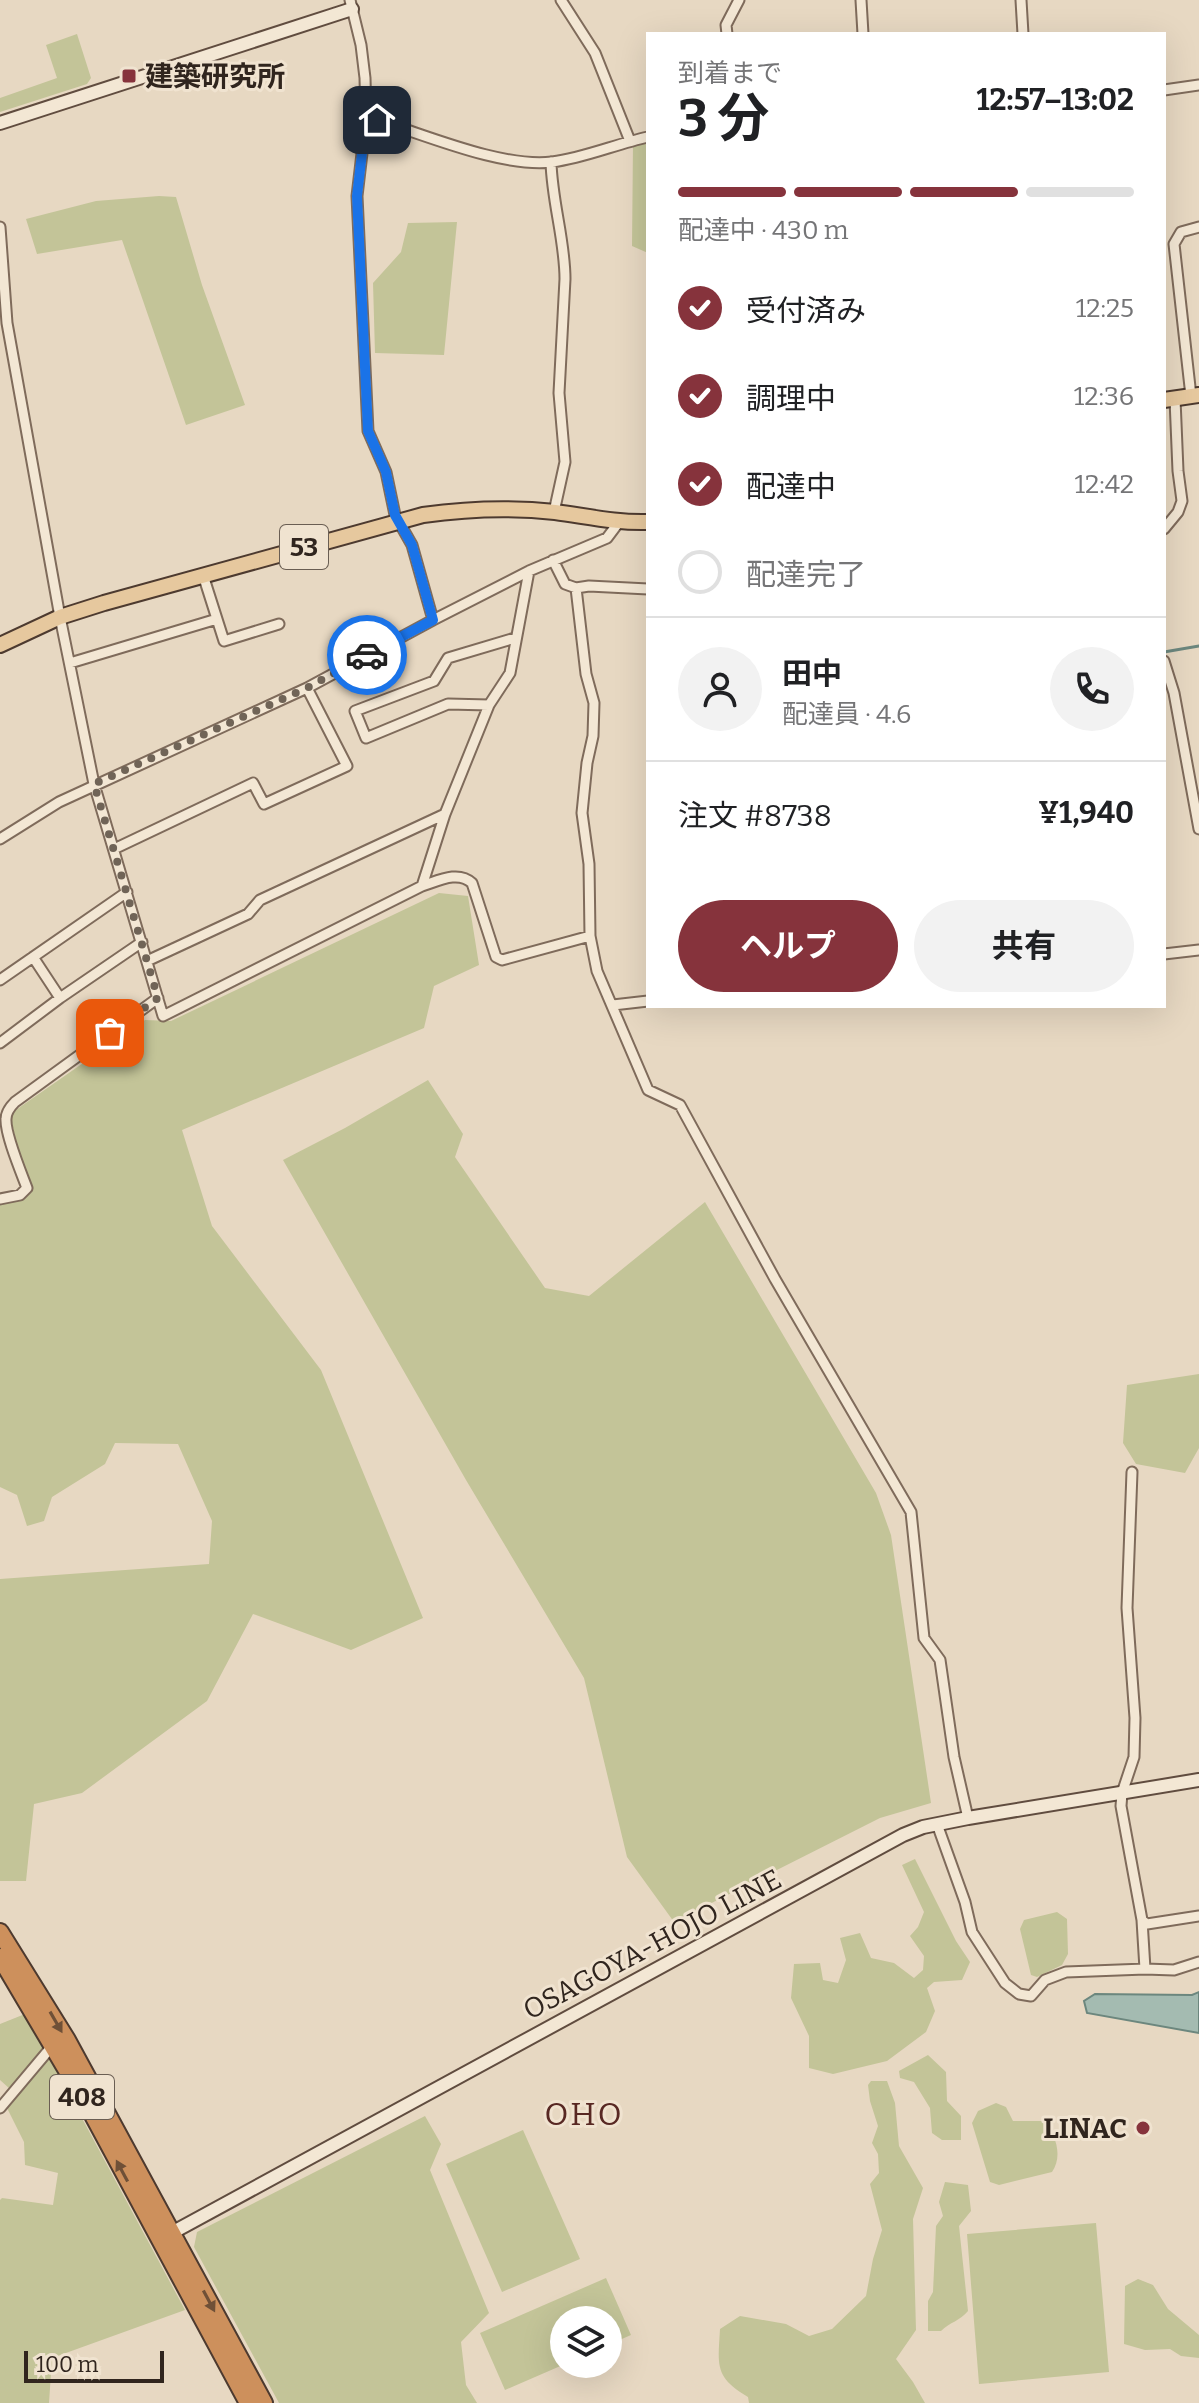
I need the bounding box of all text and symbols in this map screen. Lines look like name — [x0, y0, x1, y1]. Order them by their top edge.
text: 到着まで — [678, 58, 782, 89]
place label: 建築研究所 — [145, 60, 285, 93]
marker: 建築研究所 — [120, 67, 138, 85]
text: 12:57–13:02 — [977, 82, 1134, 118]
pin — [343, 86, 411, 154]
text: 3 分 — [678, 87, 769, 150]
icon: home — [355, 98, 399, 142]
text: 配達中 · 430 m — [678, 215, 849, 246]
icon: check — [678, 286, 722, 330]
text: 受付済み — [746, 293, 866, 329]
text: 12:25 — [1076, 293, 1134, 324]
icon: check — [678, 374, 722, 418]
text: 調理中 — [746, 381, 836, 417]
text: 12:36 — [1074, 381, 1134, 412]
icon: check — [678, 462, 722, 506]
text: 配達中 — [746, 469, 836, 505]
text: 12:42 — [1074, 469, 1134, 500]
road number: 53 — [280, 525, 328, 569]
text: 配達完了 — [746, 557, 866, 593]
courier — [327, 615, 407, 695]
icon: car — [345, 633, 389, 677]
button: person — [678, 647, 762, 731]
button: phone — [1050, 647, 1134, 731]
text: 田中 — [782, 656, 842, 692]
text: 配達員 · 4.6 — [782, 699, 911, 730]
text: ¥1,940 — [1038, 795, 1134, 831]
text: 注文 #8738 — [678, 798, 832, 834]
button: ヘルプ — [678, 900, 898, 992]
button: 共有 — [914, 900, 1134, 992]
pin — [76, 999, 144, 1067]
icon: bag — [88, 1011, 132, 1055]
street label: OSAGOYA-HOJO LINE — [518, 1862, 787, 2026]
one-way arrow — [49, 2011, 63, 2033]
road number: 408 — [50, 2075, 114, 2119]
district label: OHO — [544, 2095, 624, 2133]
place label: LINAC — [1043, 2112, 1127, 2145]
marker: LINAC — [1134, 2119, 1152, 2137]
one-way arrow — [115, 2159, 129, 2182]
one-way arrow — [203, 2289, 216, 2312]
map controls — [550, 2306, 622, 2378]
button: layers — [550, 2306, 622, 2378]
scale bar — [24, 2347, 164, 2383]
text: 100 m — [36, 2351, 99, 2378]

